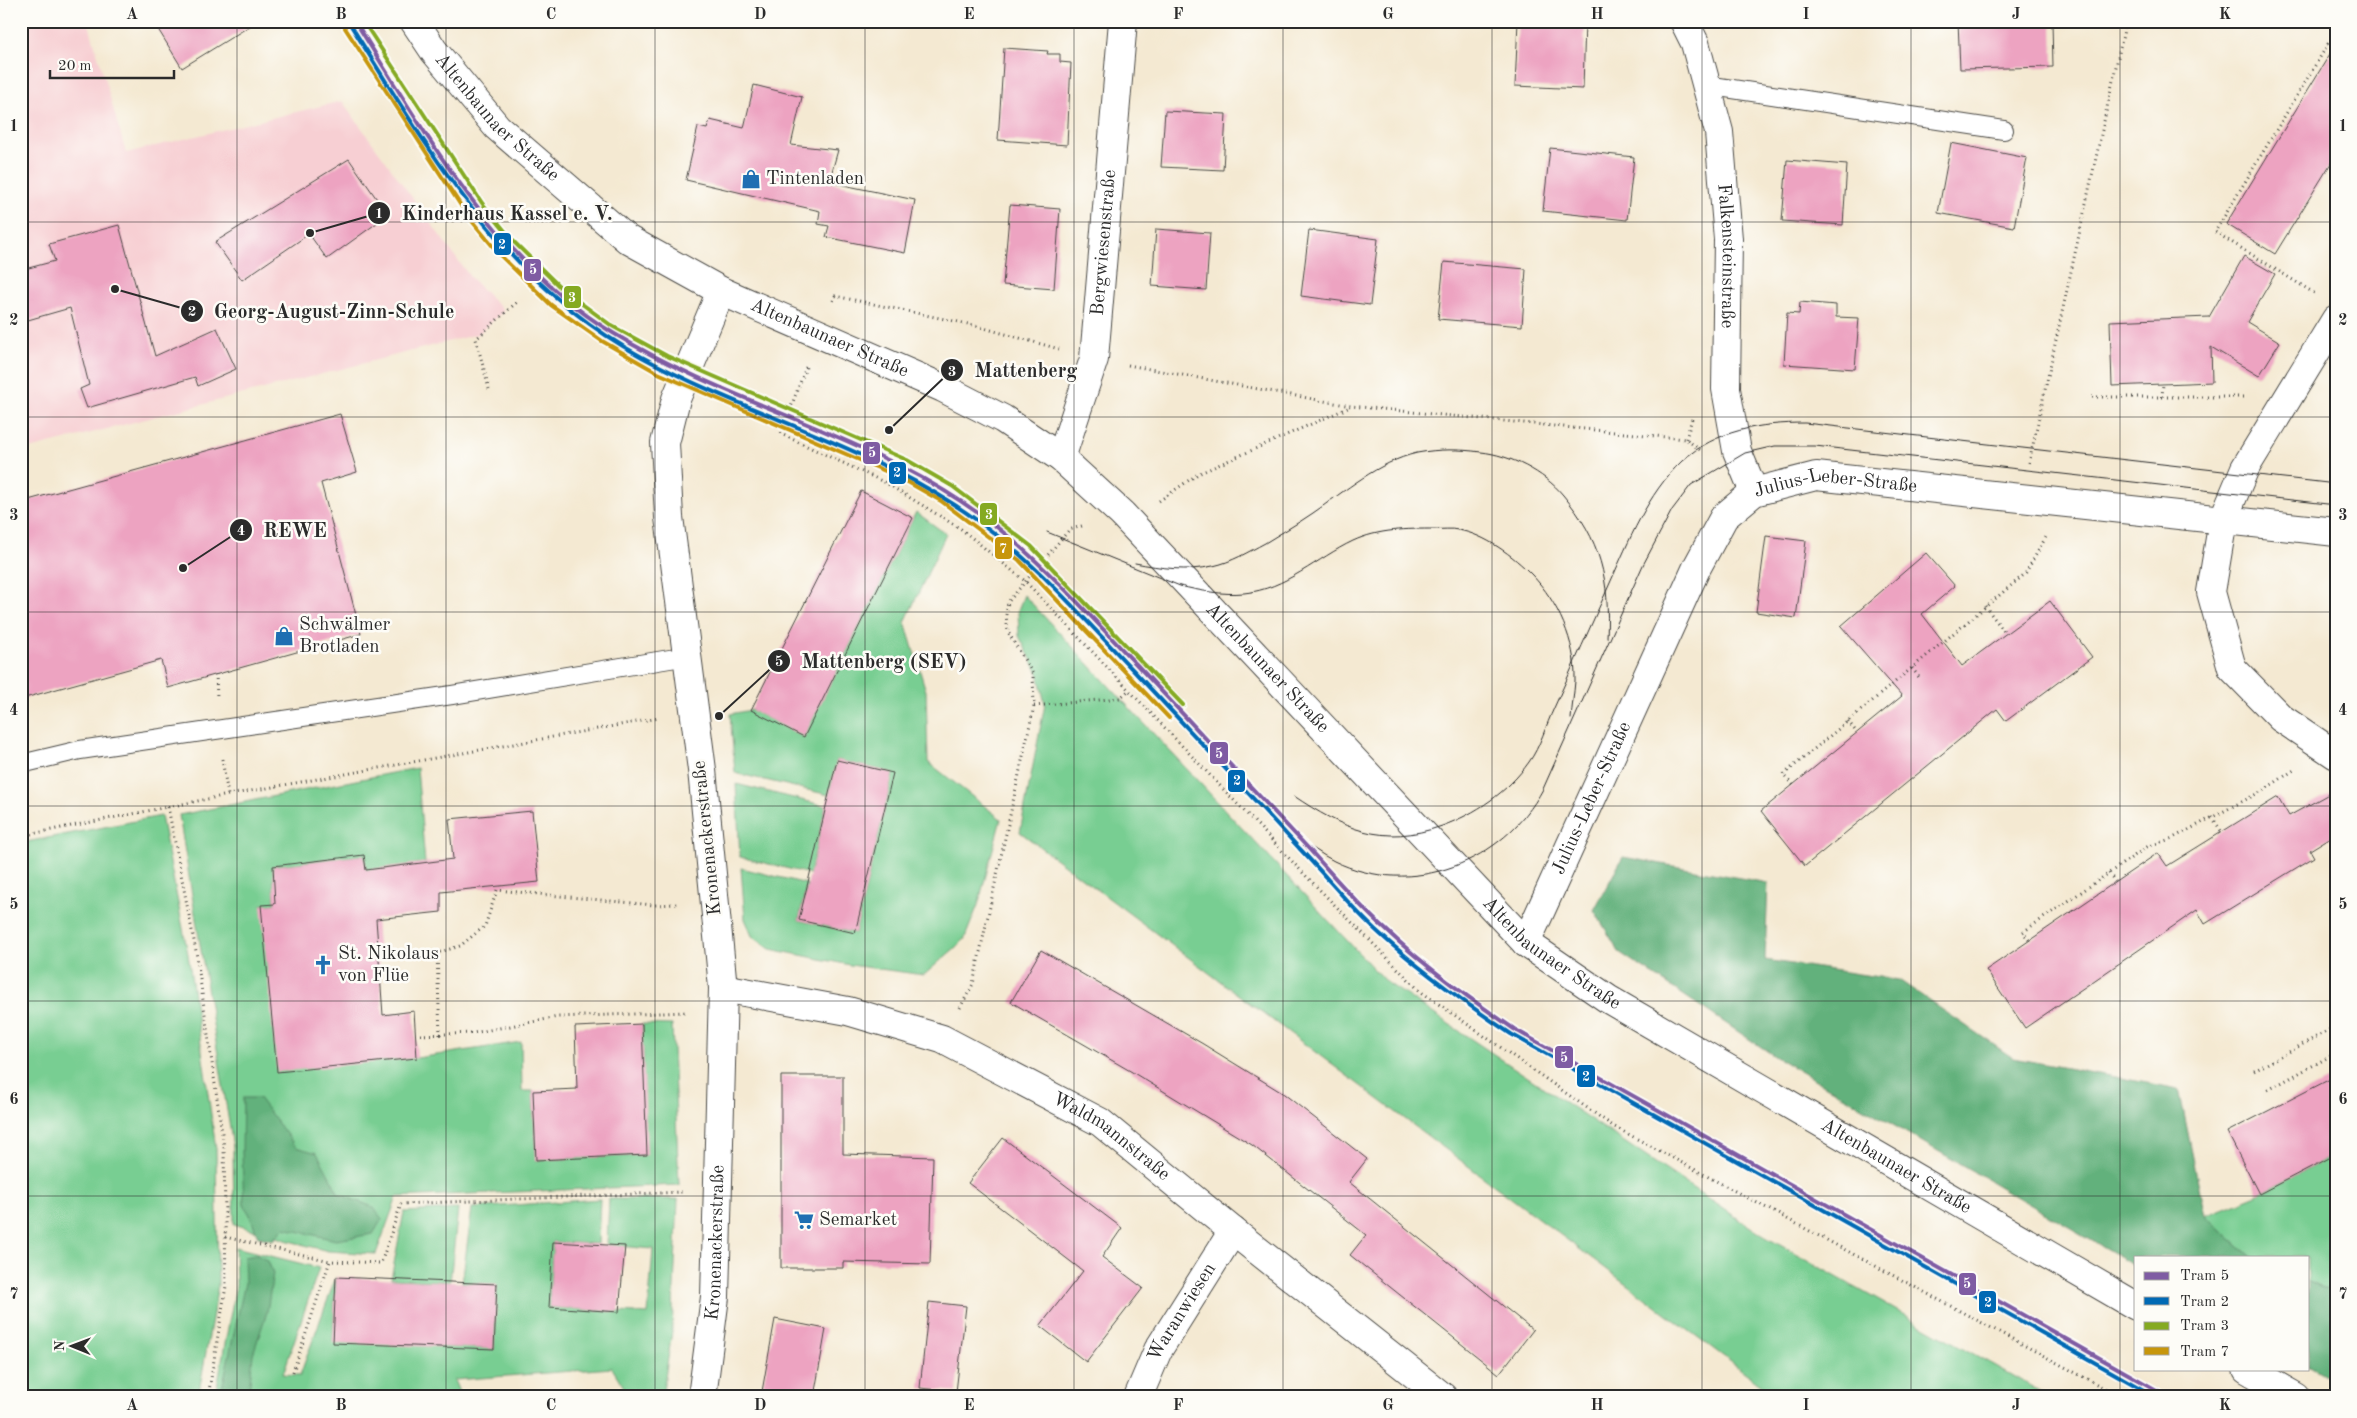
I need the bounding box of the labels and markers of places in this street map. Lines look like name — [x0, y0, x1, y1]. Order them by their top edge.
shop icon: Tintenladen — [740, 168, 762, 190]
place label: Tintenladen — [766, 170, 864, 189]
callout: Kinderhaus Kassel e. V. — [367, 195, 623, 230]
callout: Georg-August-Zinn-Schule — [179, 294, 465, 329]
callout: Mattenberg — [939, 353, 1087, 388]
callout: REWE — [228, 512, 337, 547]
place label: Schwälmer Brotladen — [299, 616, 390, 657]
shop icon: Schwälmer Brotladen — [273, 625, 295, 647]
callout: Mattenberg (SEV) — [766, 643, 976, 678]
place label: St. Nikolaus von Flüe — [338, 945, 439, 986]
church icon: St. Nikolaus von Flüe — [312, 954, 334, 976]
supermarket icon: Semarket — [793, 1209, 815, 1231]
place label: Semarket — [819, 1211, 897, 1230]

